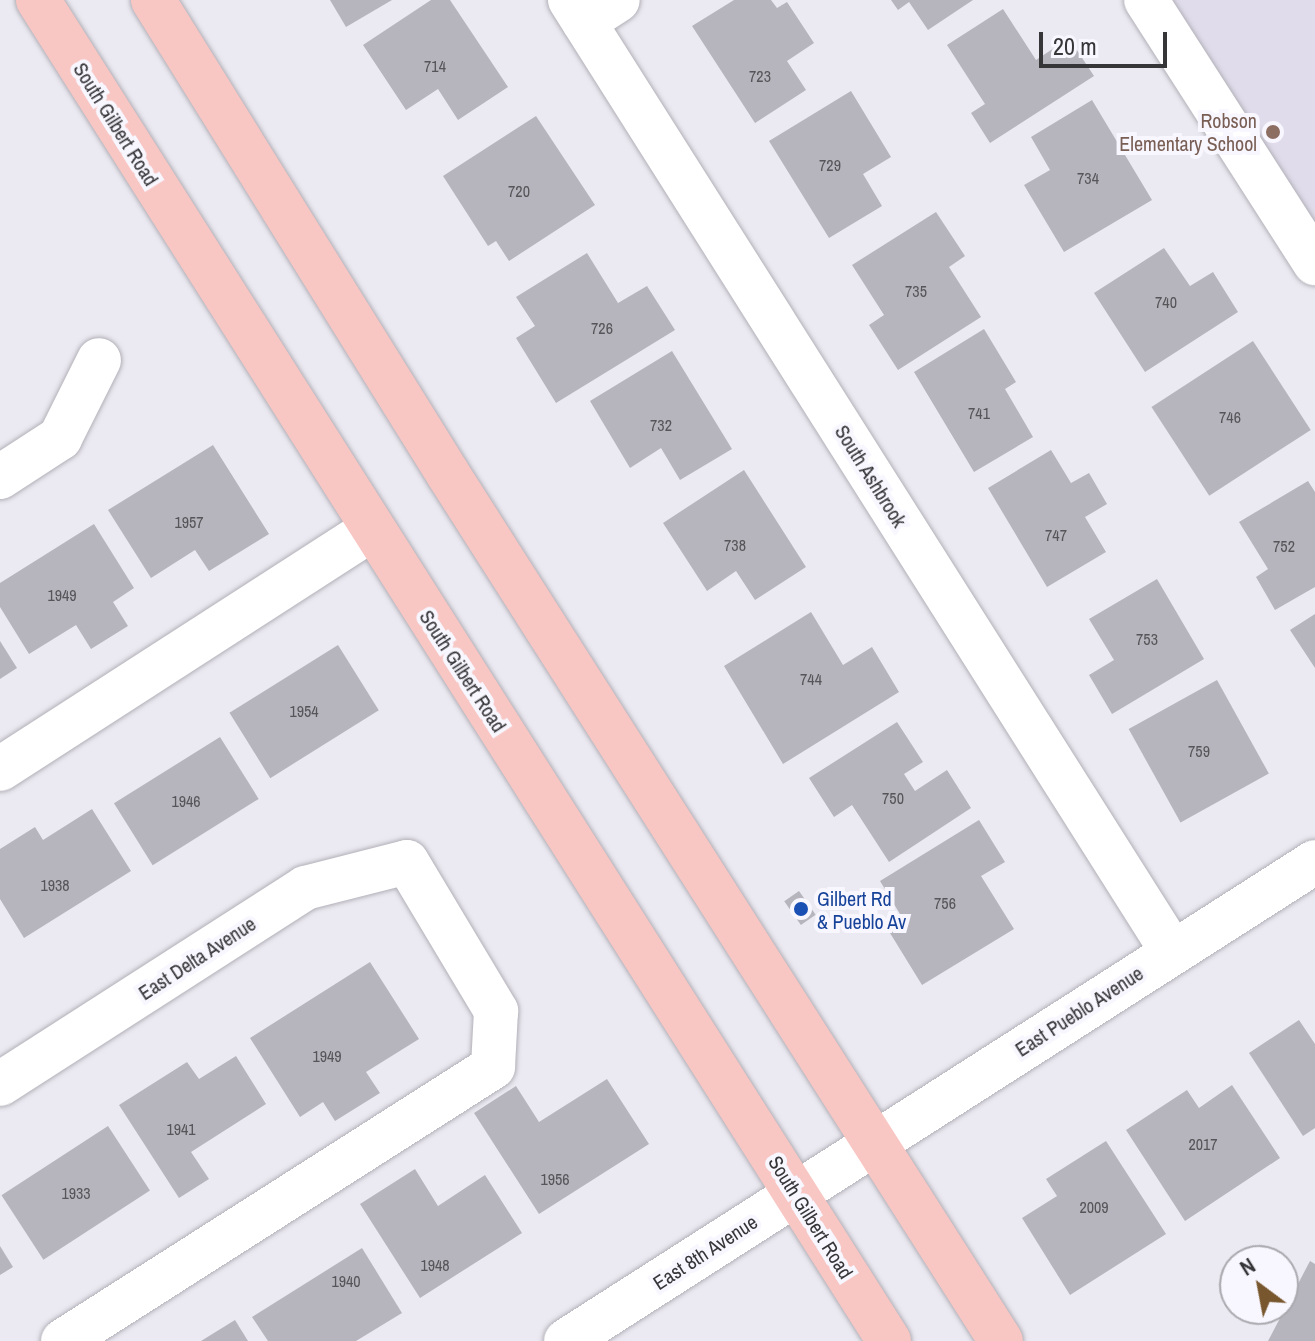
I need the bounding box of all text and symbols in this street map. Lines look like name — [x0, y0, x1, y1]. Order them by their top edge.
scale bar — [1043, 16, 1171, 66]
text: 20 m — [1053, 30, 1097, 62]
house number: 714 — [424, 56, 446, 76]
street label: South Gilbert Road — [69, 58, 163, 190]
house number: 723 — [749, 66, 771, 86]
place label: Robson Elementary School — [1119, 108, 1257, 155]
marker: Robson Elementary School — [1264, 123, 1282, 141]
house number: 729 — [819, 155, 841, 175]
house number: 734 — [1077, 168, 1099, 188]
house number: 720 — [508, 181, 530, 201]
house number: 735 — [905, 281, 927, 301]
house number: 740 — [1155, 292, 1177, 312]
house number: 726 — [591, 318, 613, 338]
house number: 741 — [968, 403, 990, 423]
house number: 746 — [1219, 407, 1241, 427]
house number: 732 — [650, 415, 672, 435]
street label: South Ashbrook — [830, 420, 912, 532]
house number: 1957 — [174, 512, 204, 532]
house number: 747 — [1045, 525, 1067, 545]
house number: 738 — [724, 535, 746, 555]
house number: 752 — [1273, 536, 1295, 556]
house number: 1949 — [47, 585, 77, 605]
street label: South Gilbert Road — [415, 606, 511, 736]
house number: 753 — [1136, 629, 1158, 649]
house number: 744 — [800, 669, 822, 689]
house number: 1954 — [289, 701, 319, 721]
house number: 759 — [1188, 741, 1210, 761]
house number: 750 — [882, 788, 904, 808]
house number: 1946 — [171, 791, 201, 811]
house number: 1938 — [40, 875, 70, 895]
place label: Gilbert Rd & Pueblo Av — [817, 886, 907, 933]
house number: 756 — [934, 893, 956, 913]
marker: Gilbert Rd & Pueblo Av — [792, 900, 810, 918]
street label: East Delta Avenue — [134, 911, 260, 1005]
street label: East Pueblo Avenue — [1010, 961, 1148, 1061]
house number: 1949 — [312, 1046, 342, 1066]
house number: 1941 — [166, 1119, 196, 1139]
house number: 2017 — [1188, 1134, 1218, 1154]
street label: South Gilbert Road — [764, 1151, 858, 1283]
house number: 1956 — [540, 1169, 570, 1189]
house number: 1933 — [61, 1183, 91, 1203]
house number: 2009 — [1079, 1197, 1109, 1217]
street label: East 8th Avenue — [648, 1209, 762, 1295]
north arrow — [1219, 1245, 1299, 1325]
text: N — [1234, 1250, 1261, 1283]
house number: 1948 — [420, 1255, 450, 1275]
house number: 1940 — [331, 1271, 361, 1291]

